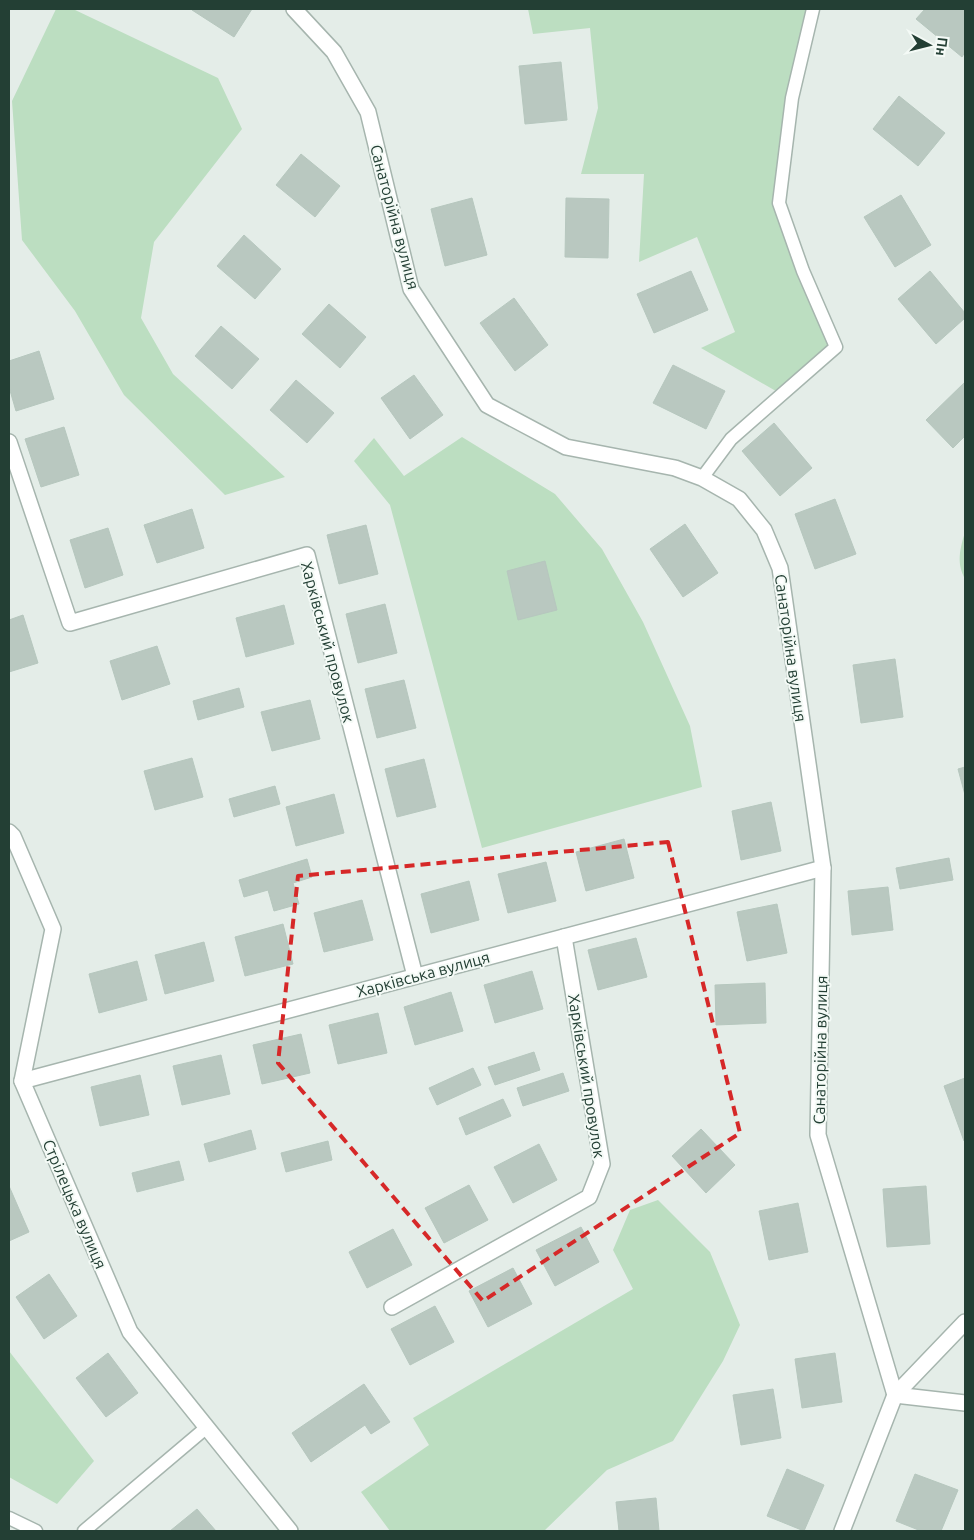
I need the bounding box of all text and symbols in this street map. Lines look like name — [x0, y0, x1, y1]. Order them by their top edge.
north arrow — [904, 20, 954, 70]
text: Пн — [933, 36, 951, 57]
street label: Санаторійна вулиця — [367, 143, 423, 291]
street label: Харківський провулок — [298, 559, 358, 725]
street label: Санаторійна вулиця — [772, 573, 810, 723]
street label: Харківська вулиця — [354, 948, 492, 1000]
street label: Санаторійна вулиця — [810, 975, 830, 1125]
street label: Харківський провулок — [565, 993, 609, 1159]
street label: Стрілецька вулиця — [40, 1137, 110, 1271]

